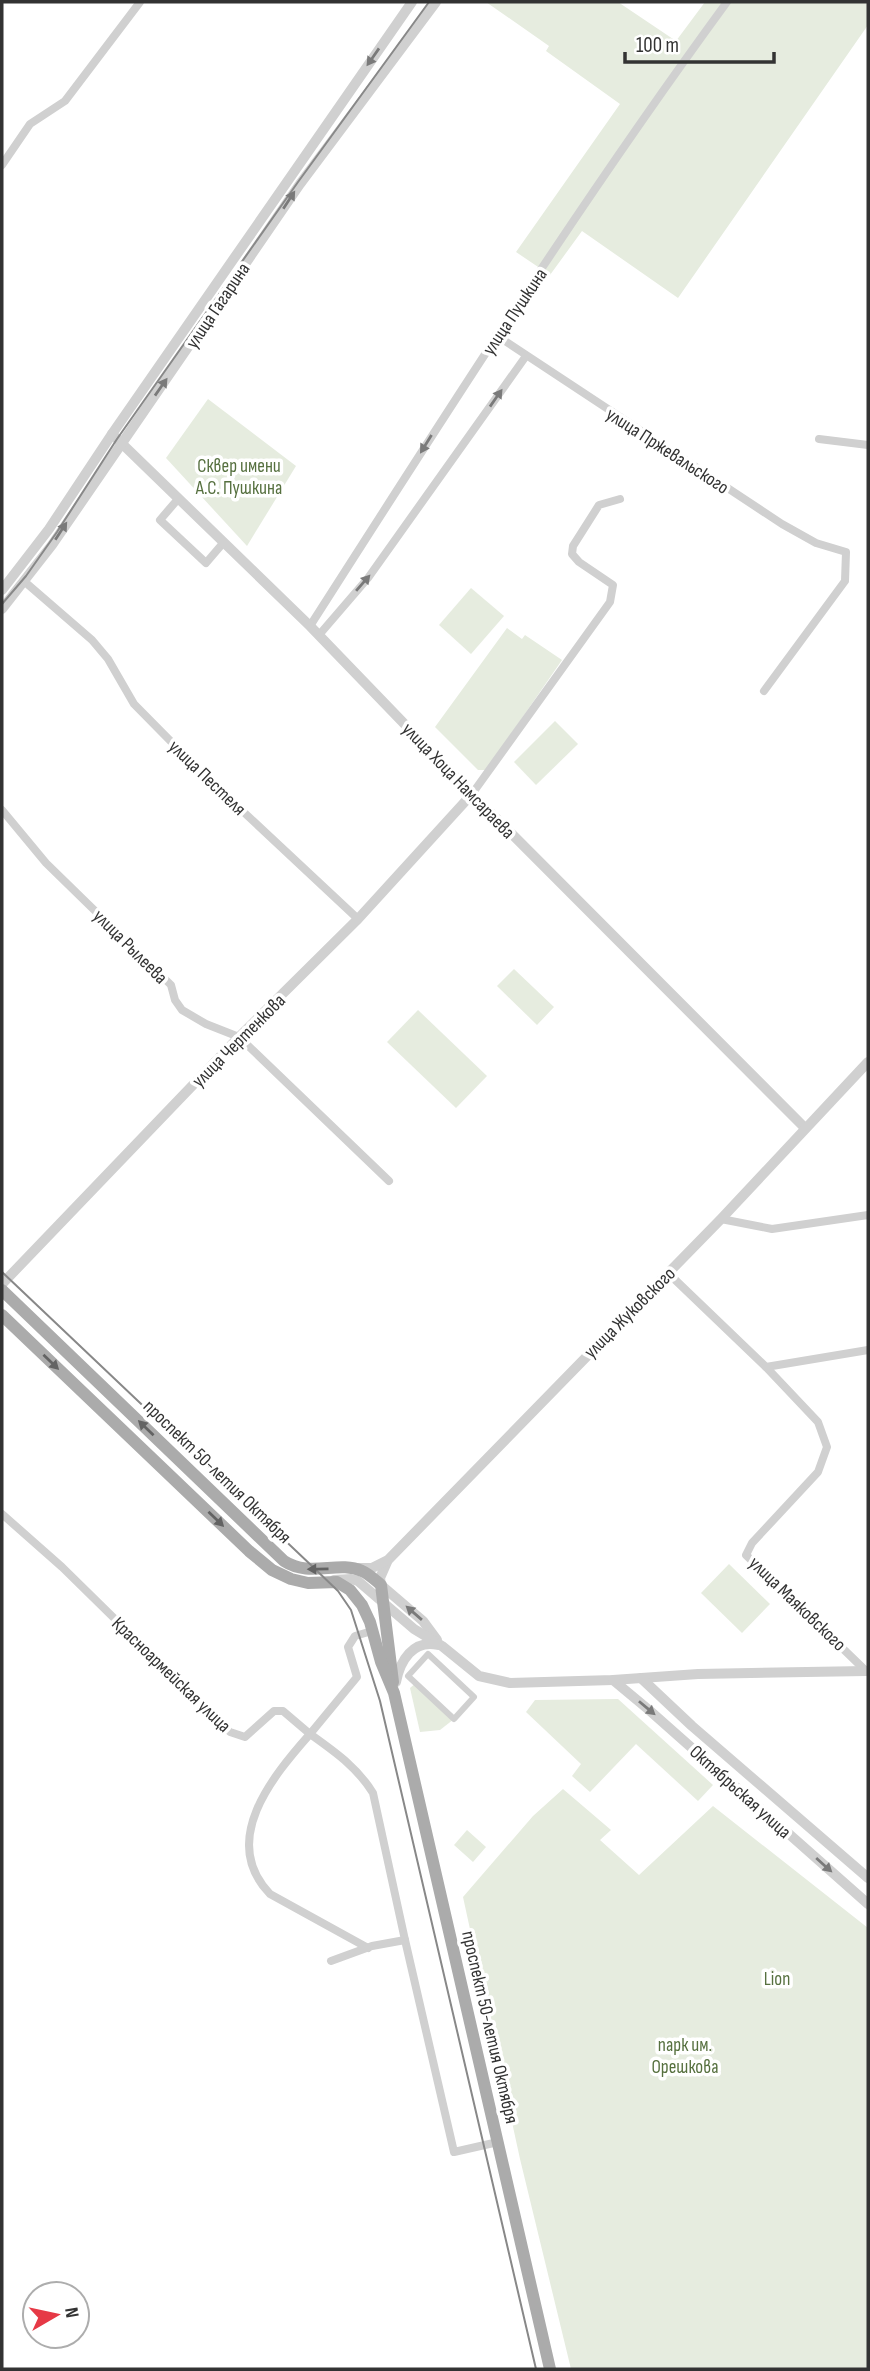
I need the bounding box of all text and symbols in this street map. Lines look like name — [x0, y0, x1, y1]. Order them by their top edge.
scale bar — [625, 21, 774, 65]
text: 100 m — [636, 33, 679, 58]
one-way arrow — [367, 48, 380, 67]
one-way arrow — [283, 190, 296, 210]
street label: улица Гагарина — [181, 259, 255, 353]
street label: улица Пушкина — [478, 264, 553, 360]
one-way arrow — [154, 377, 167, 397]
one-way arrow — [488, 389, 502, 407]
street label: улица Пржевальского — [601, 403, 733, 500]
one-way arrow — [420, 435, 433, 454]
park label: Сквер имени А.С. Пушкина — [195, 455, 282, 500]
one-way arrow — [54, 521, 67, 540]
one-way arrow — [355, 574, 371, 592]
street label: улица Хоца Намсараева — [397, 718, 519, 844]
street label: улица Пестеля — [163, 735, 250, 821]
street label: улица Рылеева — [88, 905, 172, 989]
street label: улица Чертенкова — [188, 990, 291, 1093]
street label: улица Жуковского — [580, 1263, 681, 1364]
one-way arrow — [42, 1353, 59, 1369]
street label: проспект 50-летия Октября — [138, 1395, 296, 1549]
one-way arrow — [138, 1421, 155, 1437]
one-way arrow — [207, 1510, 224, 1526]
street label: улица Маяковского — [744, 1552, 850, 1656]
one-way arrow — [307, 1563, 329, 1575]
one-way arrow — [405, 1606, 422, 1621]
street label: Красноармейская улица — [107, 1612, 235, 1738]
one-way arrow — [638, 1701, 656, 1716]
street label: Октябрьская улица — [684, 1740, 796, 1844]
one-way arrow — [815, 1856, 832, 1872]
street label: проспект 50-летия Октября — [456, 1929, 523, 2126]
park label: Lion — [764, 1968, 790, 1991]
park label: парк им. Орешкова — [652, 2034, 718, 2079]
north arrow — [21, 2280, 91, 2350]
text: N — [59, 2306, 83, 2319]

